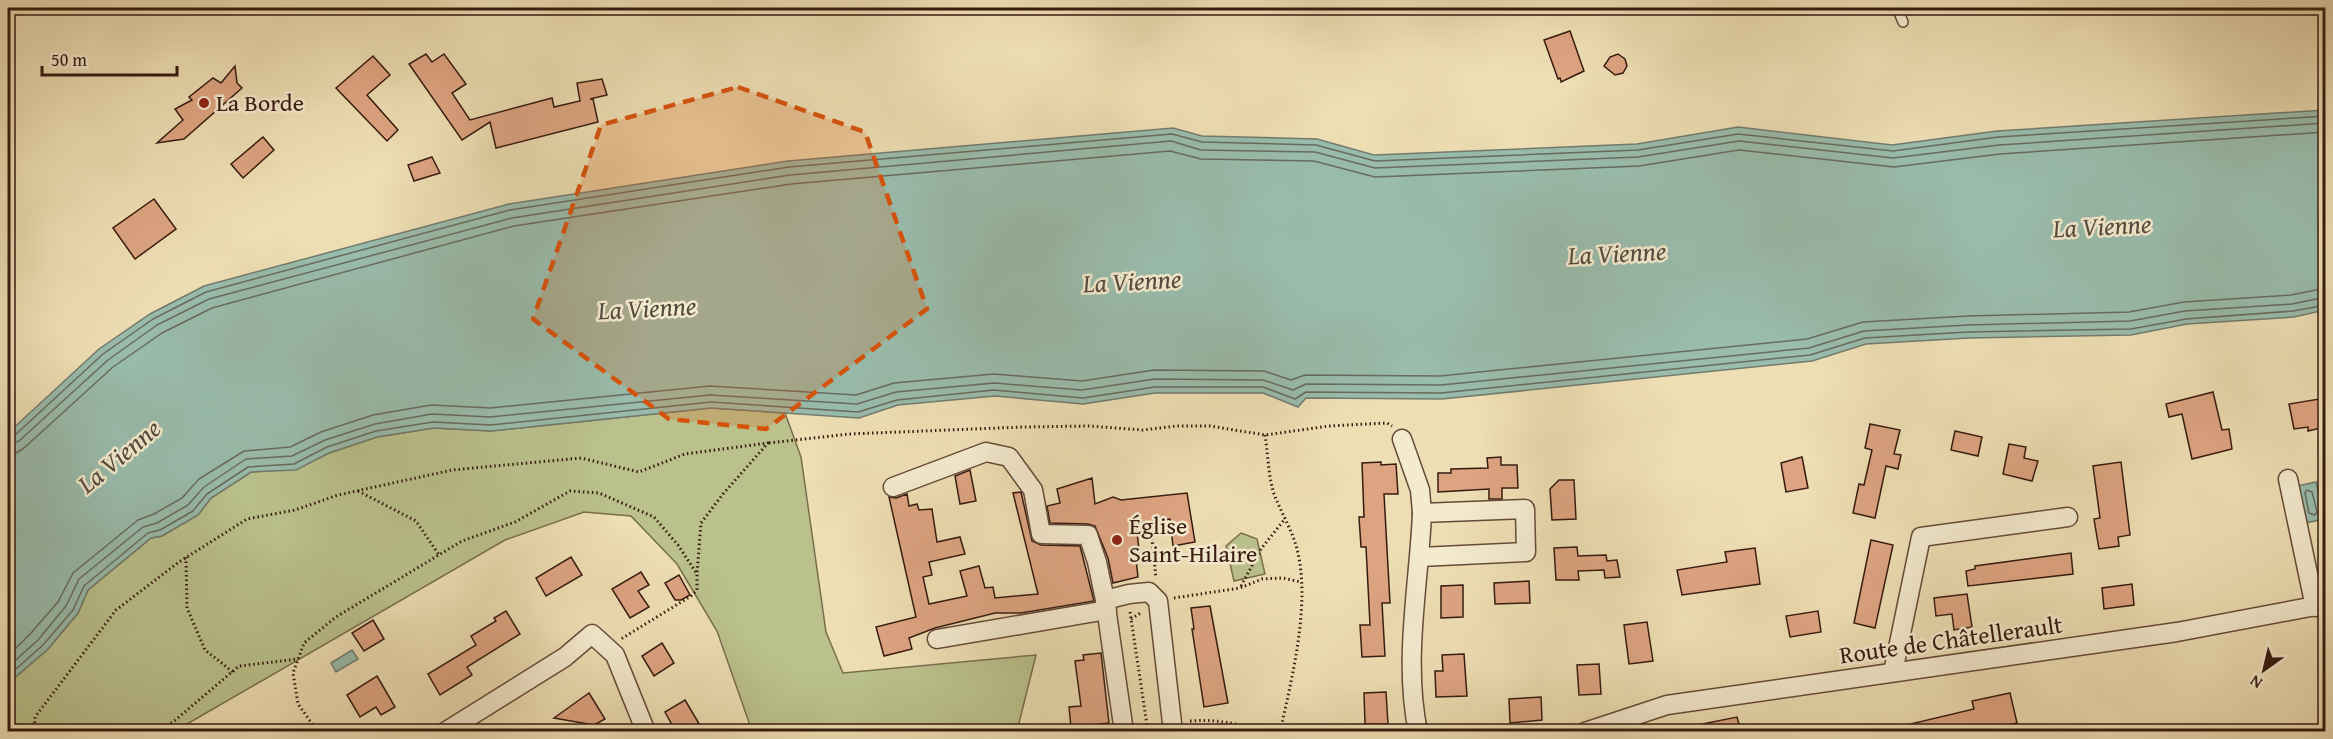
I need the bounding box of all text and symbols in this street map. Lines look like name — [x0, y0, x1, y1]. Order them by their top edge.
scale bar — [42, 39, 177, 77]
text: 50 m — [51, 46, 87, 73]
place label: La Borde — [216, 85, 304, 120]
marker: La Borde — [197, 96, 211, 110]
water label: La Vienne — [2051, 203, 2152, 248]
water label: La Vienne — [1566, 230, 1667, 275]
water label: La Vienne — [1081, 258, 1182, 303]
water label: La Vienne — [596, 285, 697, 330]
water label: La Vienne — [68, 409, 169, 503]
place label: Église Saint-Hilaire — [1129, 508, 1257, 571]
marker: Église Saint-Hilaire — [1110, 533, 1124, 547]
street label: Route de Châtellerault — [1837, 606, 2065, 672]
north arrow — [2234, 640, 2294, 700]
text: N — [2244, 669, 2267, 695]

